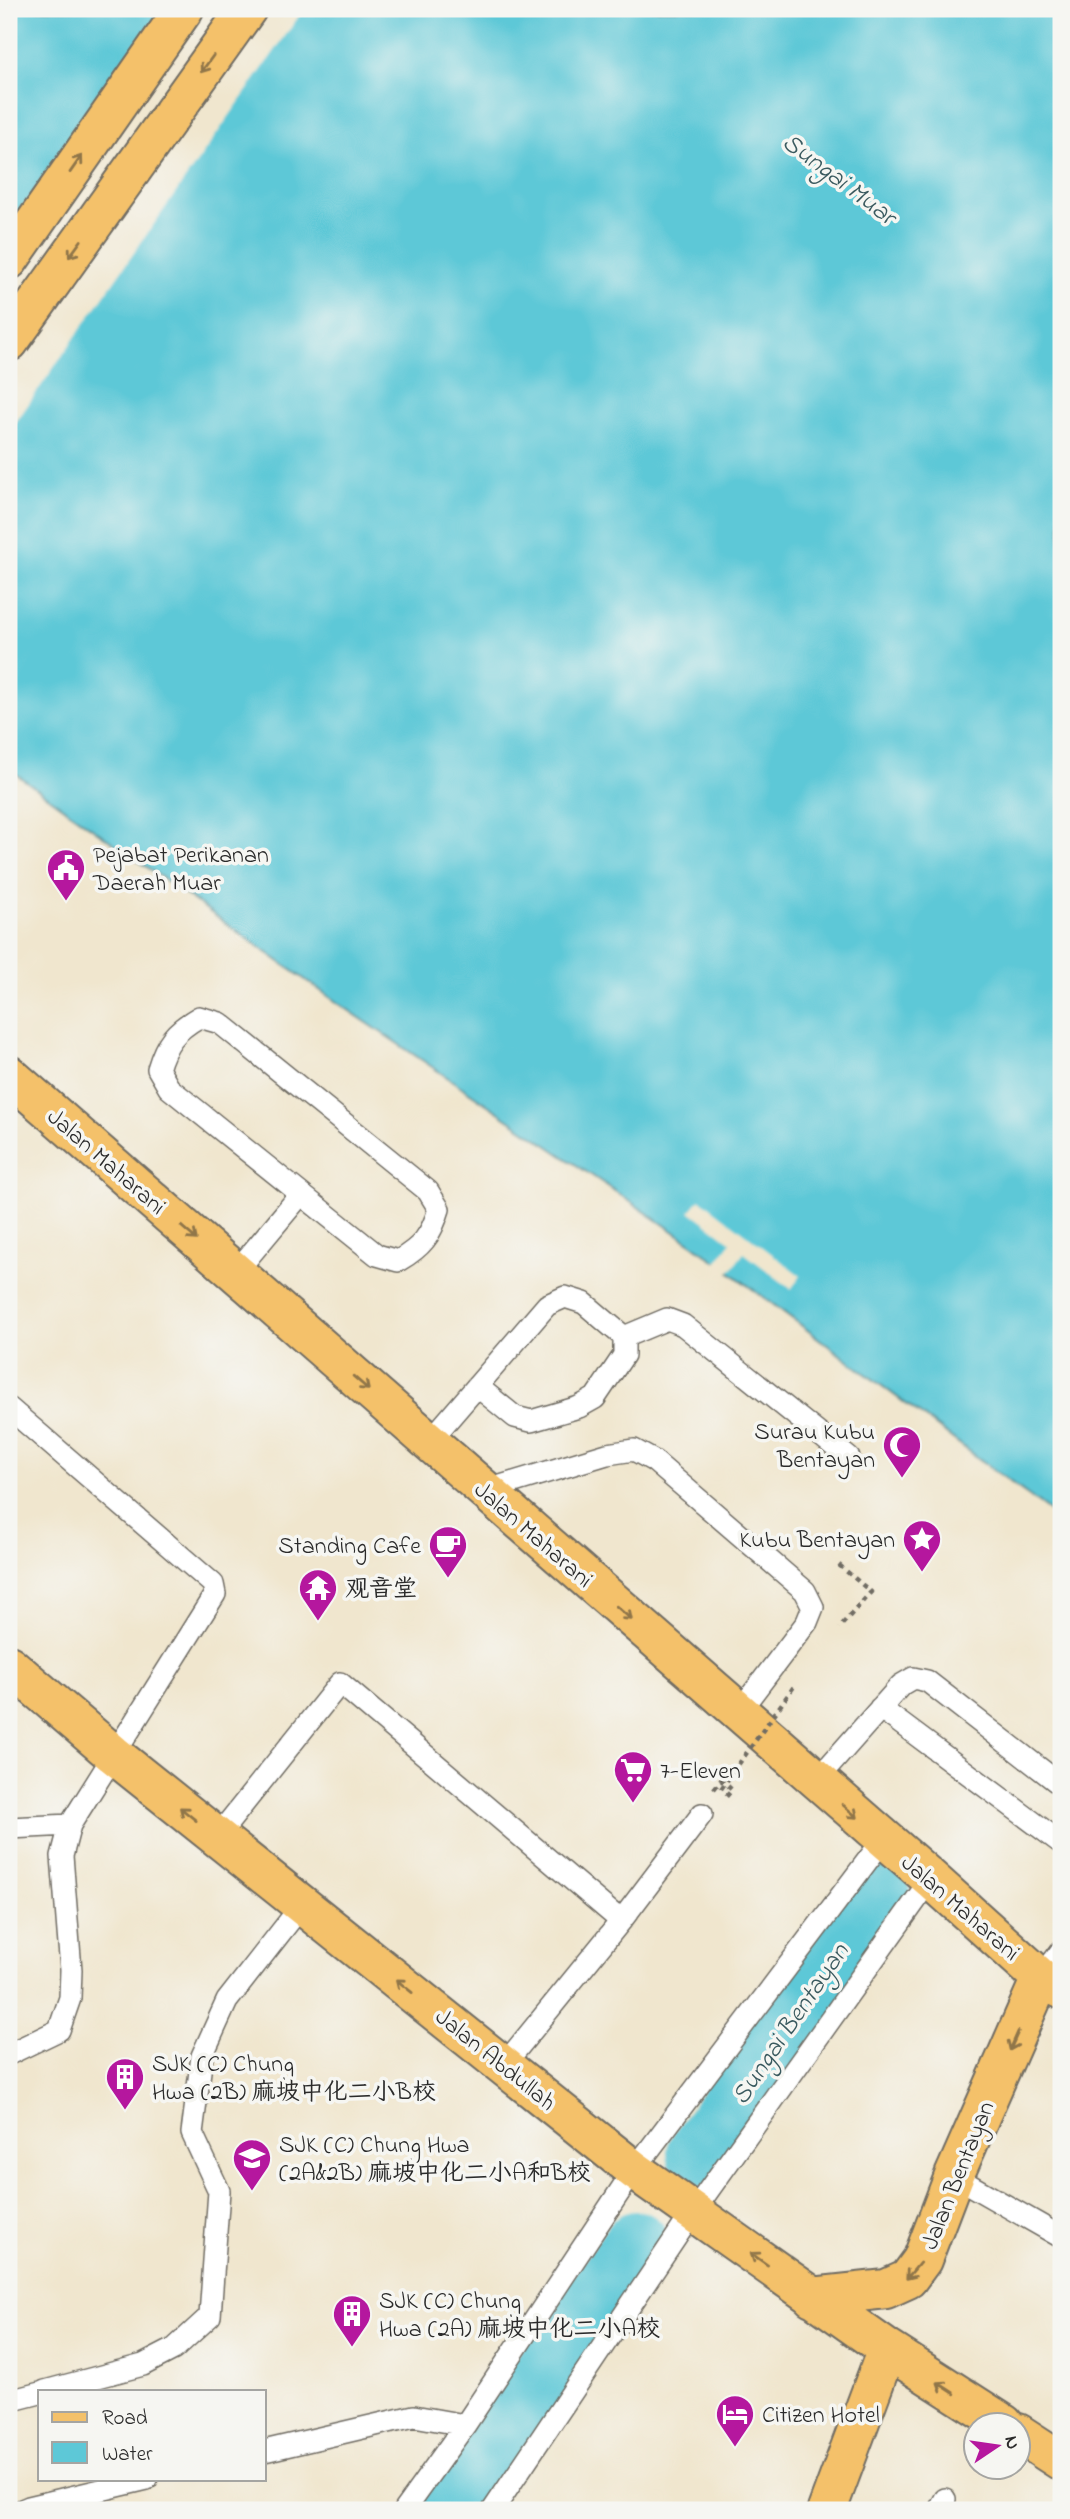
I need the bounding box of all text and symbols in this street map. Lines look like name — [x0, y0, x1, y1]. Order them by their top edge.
one-way arrow — [200, 54, 214, 73]
water label: Sungai Muar — [773, 125, 905, 238]
one-way arrow — [69, 155, 83, 174]
one-way arrow — [68, 240, 83, 259]
place label: Pejabat Perikanan Daerah Muar — [92, 839, 269, 902]
public building icon: Pejabat Perikanan Daerah Muar — [45, 847, 87, 902]
street label: Jalan Maharani — [38, 1101, 173, 1225]
one-way arrow — [180, 1225, 198, 1241]
one-way arrow — [351, 1375, 369, 1391]
place label: Surau Kubu Bentayan — [754, 1416, 875, 1480]
mosque icon: Surau Kubu Bentayan — [881, 1424, 923, 1479]
street label: Jalan Maharani — [465, 1474, 600, 1598]
place icon: Kubu Bentayan — [901, 1518, 943, 1573]
cafe icon: Standing Cafe — [427, 1524, 469, 1579]
place label: Kubu Bentayan — [739, 1524, 895, 1560]
place label: Standing Cafe — [278, 1530, 421, 1565]
temple icon: 观音堂 — [297, 1567, 339, 1622]
place label: 观音堂 — [345, 1573, 417, 1608]
one-way arrow — [615, 1605, 633, 1621]
supermarket icon: 7-Eleven — [612, 1749, 654, 1804]
place label: 7-Eleven — [660, 1755, 741, 1790]
one-way arrow — [841, 1803, 859, 1819]
one-way arrow — [179, 1806, 197, 1821]
street label: Jalan Maharani — [892, 1847, 1027, 1971]
water label: Sungai Bentayan — [723, 1935, 860, 2113]
one-way arrow — [395, 1978, 414, 1993]
street label: Jalan Abdullah — [426, 2001, 562, 2121]
one-way arrow — [1007, 2030, 1020, 2051]
place label: SJK (C) Chung Hwa (2B) 麻坡中化二小B校 — [152, 2048, 436, 2111]
building icon: SJK (C) Chung Hwa (2B) 麻坡中化二小B校 — [104, 2056, 146, 2111]
street label: Jalan Bentayan — [914, 2096, 1006, 2256]
place label: SJK (C) Chung Hwa (2A&2B) 麻坡中化二小A和B校 — [279, 2129, 591, 2192]
school or university icon: SJK (C) Chung Hwa (2A&2B) 麻坡中化二小A和B校 — [231, 2137, 273, 2192]
one-way arrow — [750, 2252, 769, 2266]
one-way arrow — [905, 2262, 921, 2280]
place label: SJK (C) Chung Hwa (2A) 麻坡中化二小A校 — [379, 2285, 660, 2348]
building icon: SJK (C) Chung Hwa (2A) 麻坡中化二小A校 — [331, 2293, 373, 2348]
one-way arrow — [937, 2380, 957, 2394]
legend — [38, 2390, 266, 2480]
hotel icon: Citizen Hotel — [714, 2393, 756, 2448]
place label: Citizen Hotel — [762, 2399, 880, 2434]
text: Road — [102, 2404, 148, 2434]
north arrow — [962, 2410, 1032, 2480]
text: N — [997, 2433, 1026, 2452]
text: Water — [102, 2440, 153, 2470]

